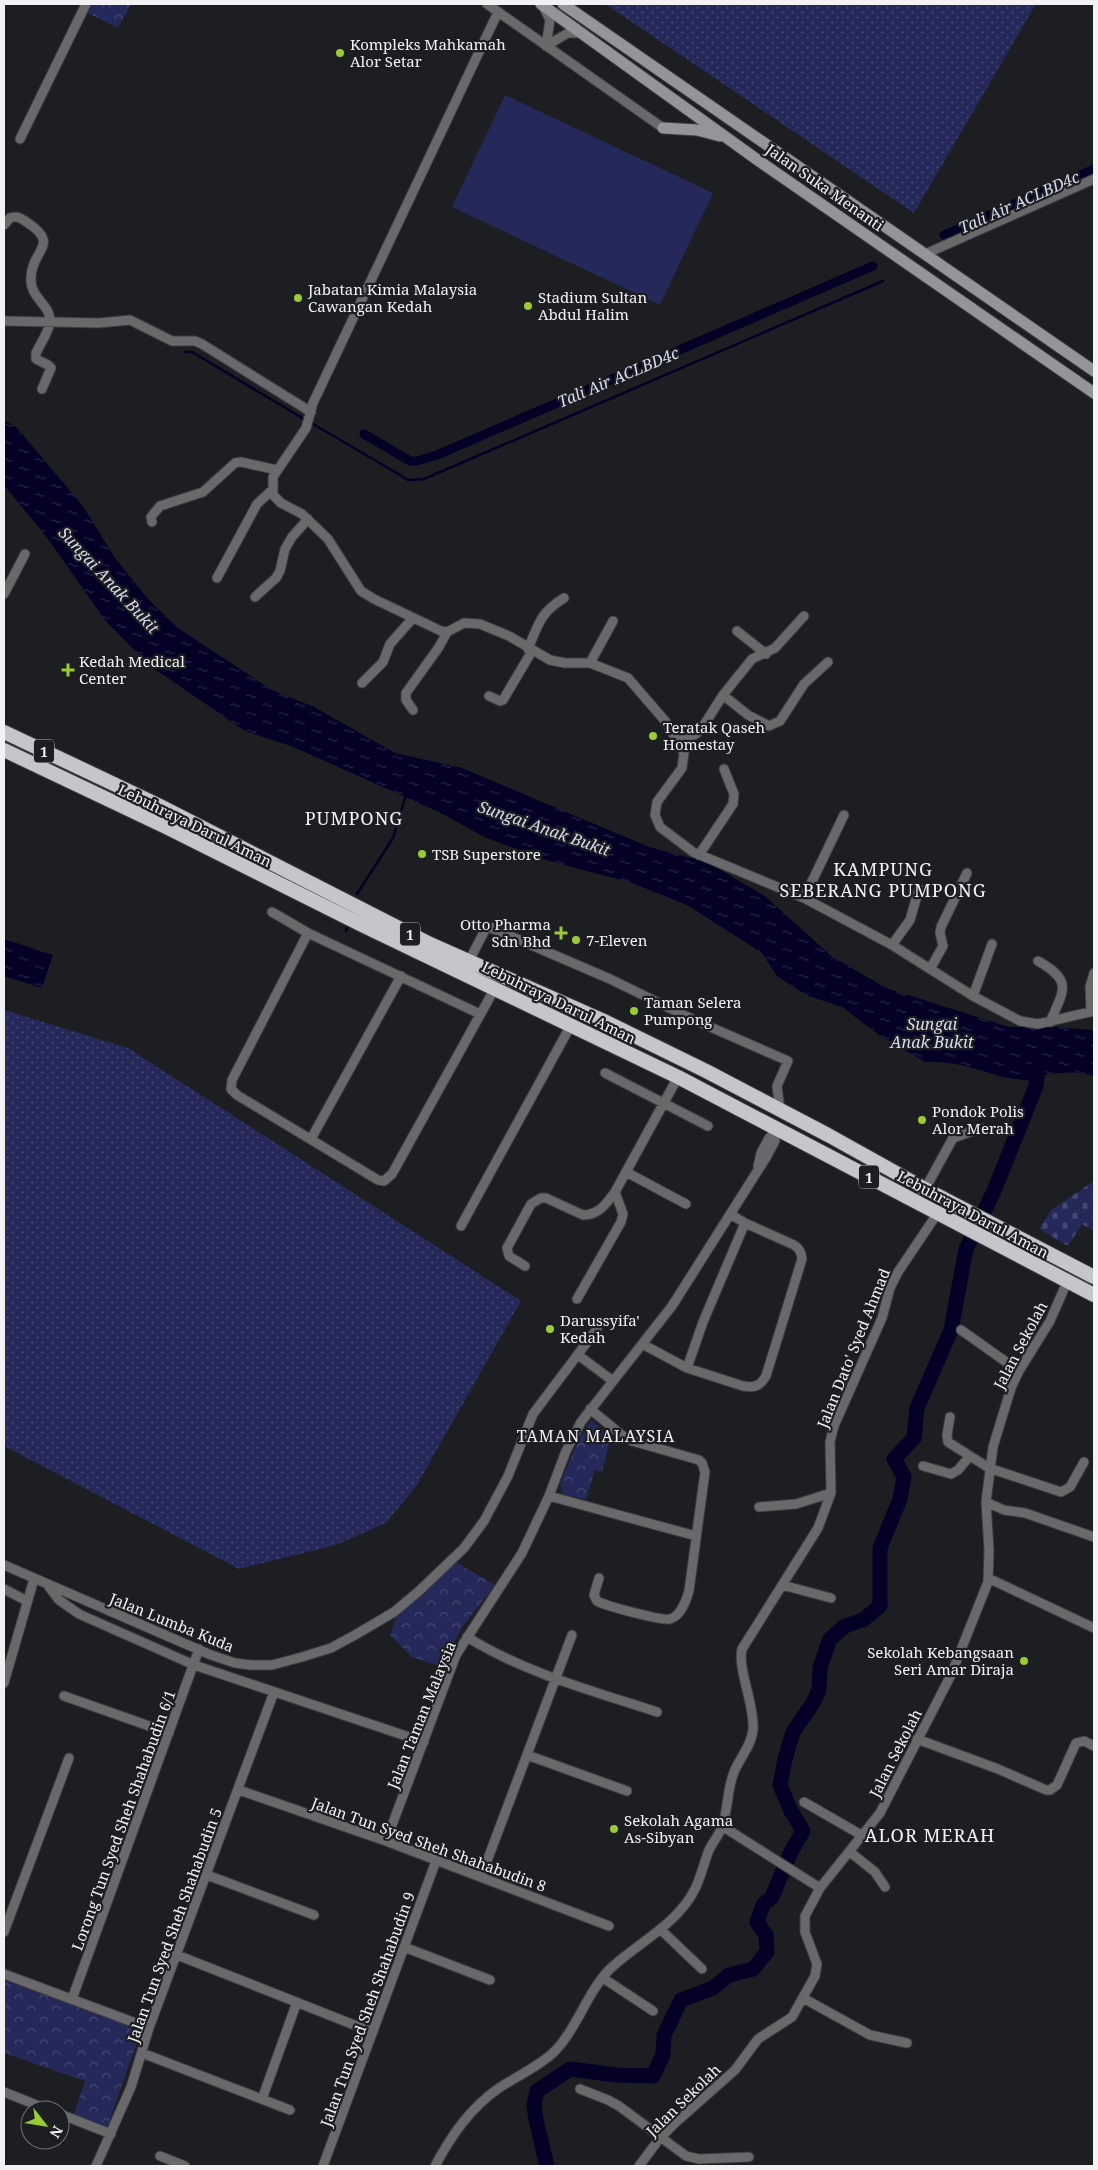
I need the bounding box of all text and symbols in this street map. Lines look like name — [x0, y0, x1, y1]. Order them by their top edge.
place label: Kompleks Mahkamah Alor Setar — [350, 34, 506, 71]
marker: Kompleks Mahkamah Alor Setar — [334, 47, 346, 59]
street label: Jalan Suka Menanti — [761, 138, 888, 235]
water label: Tali Air ACLBD4c — [955, 165, 1083, 238]
place label: Jabatan Kimia Malaysia Cawangan Kedah — [307, 279, 477, 316]
place label: Stadium Sultan Abdul Halim — [538, 287, 648, 324]
marker: Jabatan Kimia Malaysia Cawangan Kedah — [292, 292, 304, 304]
marker: Stadium Sultan Abdul Halim — [522, 300, 534, 312]
water label: Tali Air ACLBD4c — [554, 341, 682, 413]
water label: Sungai Anak Bukit — [54, 522, 164, 638]
place label: Kedah Medical Center — [79, 651, 185, 688]
marker: Kedah Medical Center — [61, 663, 75, 677]
place label: Teratak Qaseh Homestay — [663, 717, 765, 754]
marker: Teratak Qaseh Homestay — [647, 730, 659, 742]
road number: 1 — [34, 739, 54, 762]
street label: Lebuhraya Darul Aman — [115, 779, 275, 871]
water label: Sungai Anak Bukit — [475, 795, 613, 861]
district label: PUMPONG — [305, 806, 403, 830]
place label: TSB Superstore — [432, 844, 541, 864]
marker: TSB Superstore — [416, 848, 428, 860]
district label: KAMPUNG SEBERANG PUMPONG — [779, 857, 987, 902]
place label: Otto Pharma Sdn Bhd — [460, 914, 551, 951]
road number: 1 — [400, 922, 420, 946]
marker: Otto Pharma Sdn Bhd — [555, 927, 567, 939]
place label: 7-Eleven — [586, 930, 648, 950]
marker: 7-Eleven — [570, 934, 582, 946]
street label: Lebuhraya Darul Aman — [479, 956, 639, 1048]
place label: Taman Selera Pumpong — [644, 992, 741, 1029]
marker: Taman Selera Pumpong — [628, 1005, 640, 1017]
water label: Sungai Anak Bukit — [889, 1013, 974, 1053]
place label: Pondok Polis Alor Merah — [932, 1101, 1024, 1138]
marker: Pondok Polis Alor Merah — [916, 1114, 928, 1126]
road number: 1 — [859, 1166, 879, 1188]
street label: Lebuhraya Darul Aman — [894, 1166, 1052, 1263]
street label: Jalan Dato' Syed Ahmad — [811, 1265, 894, 1432]
street label: Jalan Sekolah — [988, 1297, 1052, 1393]
place label: Darussyifa' Kedah — [560, 1310, 639, 1347]
marker: Darussyifa' Kedah — [544, 1323, 556, 1335]
district label: TAMAN MALAYSIA — [517, 1425, 675, 1447]
street label: Jalan Lumba Kuda — [106, 1588, 237, 1656]
street label: Jalan Taman Malaysia — [382, 1638, 460, 1793]
place label: Sekolah Kebangsaan Seri Amar Diraja — [867, 1642, 1014, 1679]
marker: Sekolah Kebangsaan Seri Amar Diraja — [1018, 1655, 1030, 1667]
street label: Lorong Tun Syed Sheh Shahabudin 6/1 — [66, 1687, 180, 1953]
street label: Jalan Sekolah — [864, 1705, 926, 1801]
street label: Jalan Tun Syed Sheh Shahabudin 8 — [308, 1792, 549, 1896]
street label: Jalan Tun Syed Sheh Shahabudin 5 — [122, 1805, 226, 2046]
place label: Sekolah Agama As-Sibyan — [624, 1810, 733, 1847]
marker: Sekolah Agama As-Sibyan — [608, 1823, 620, 1835]
district label: ALOR MERAH — [865, 1823, 995, 1847]
street label: Jalan Tun Syed Sheh Shahabudin 9 — [315, 1889, 419, 2130]
street label: Jalan Sekolah — [641, 2059, 725, 2141]
north arrow — [20, 2100, 70, 2150]
text: N — [46, 2122, 68, 2142]

